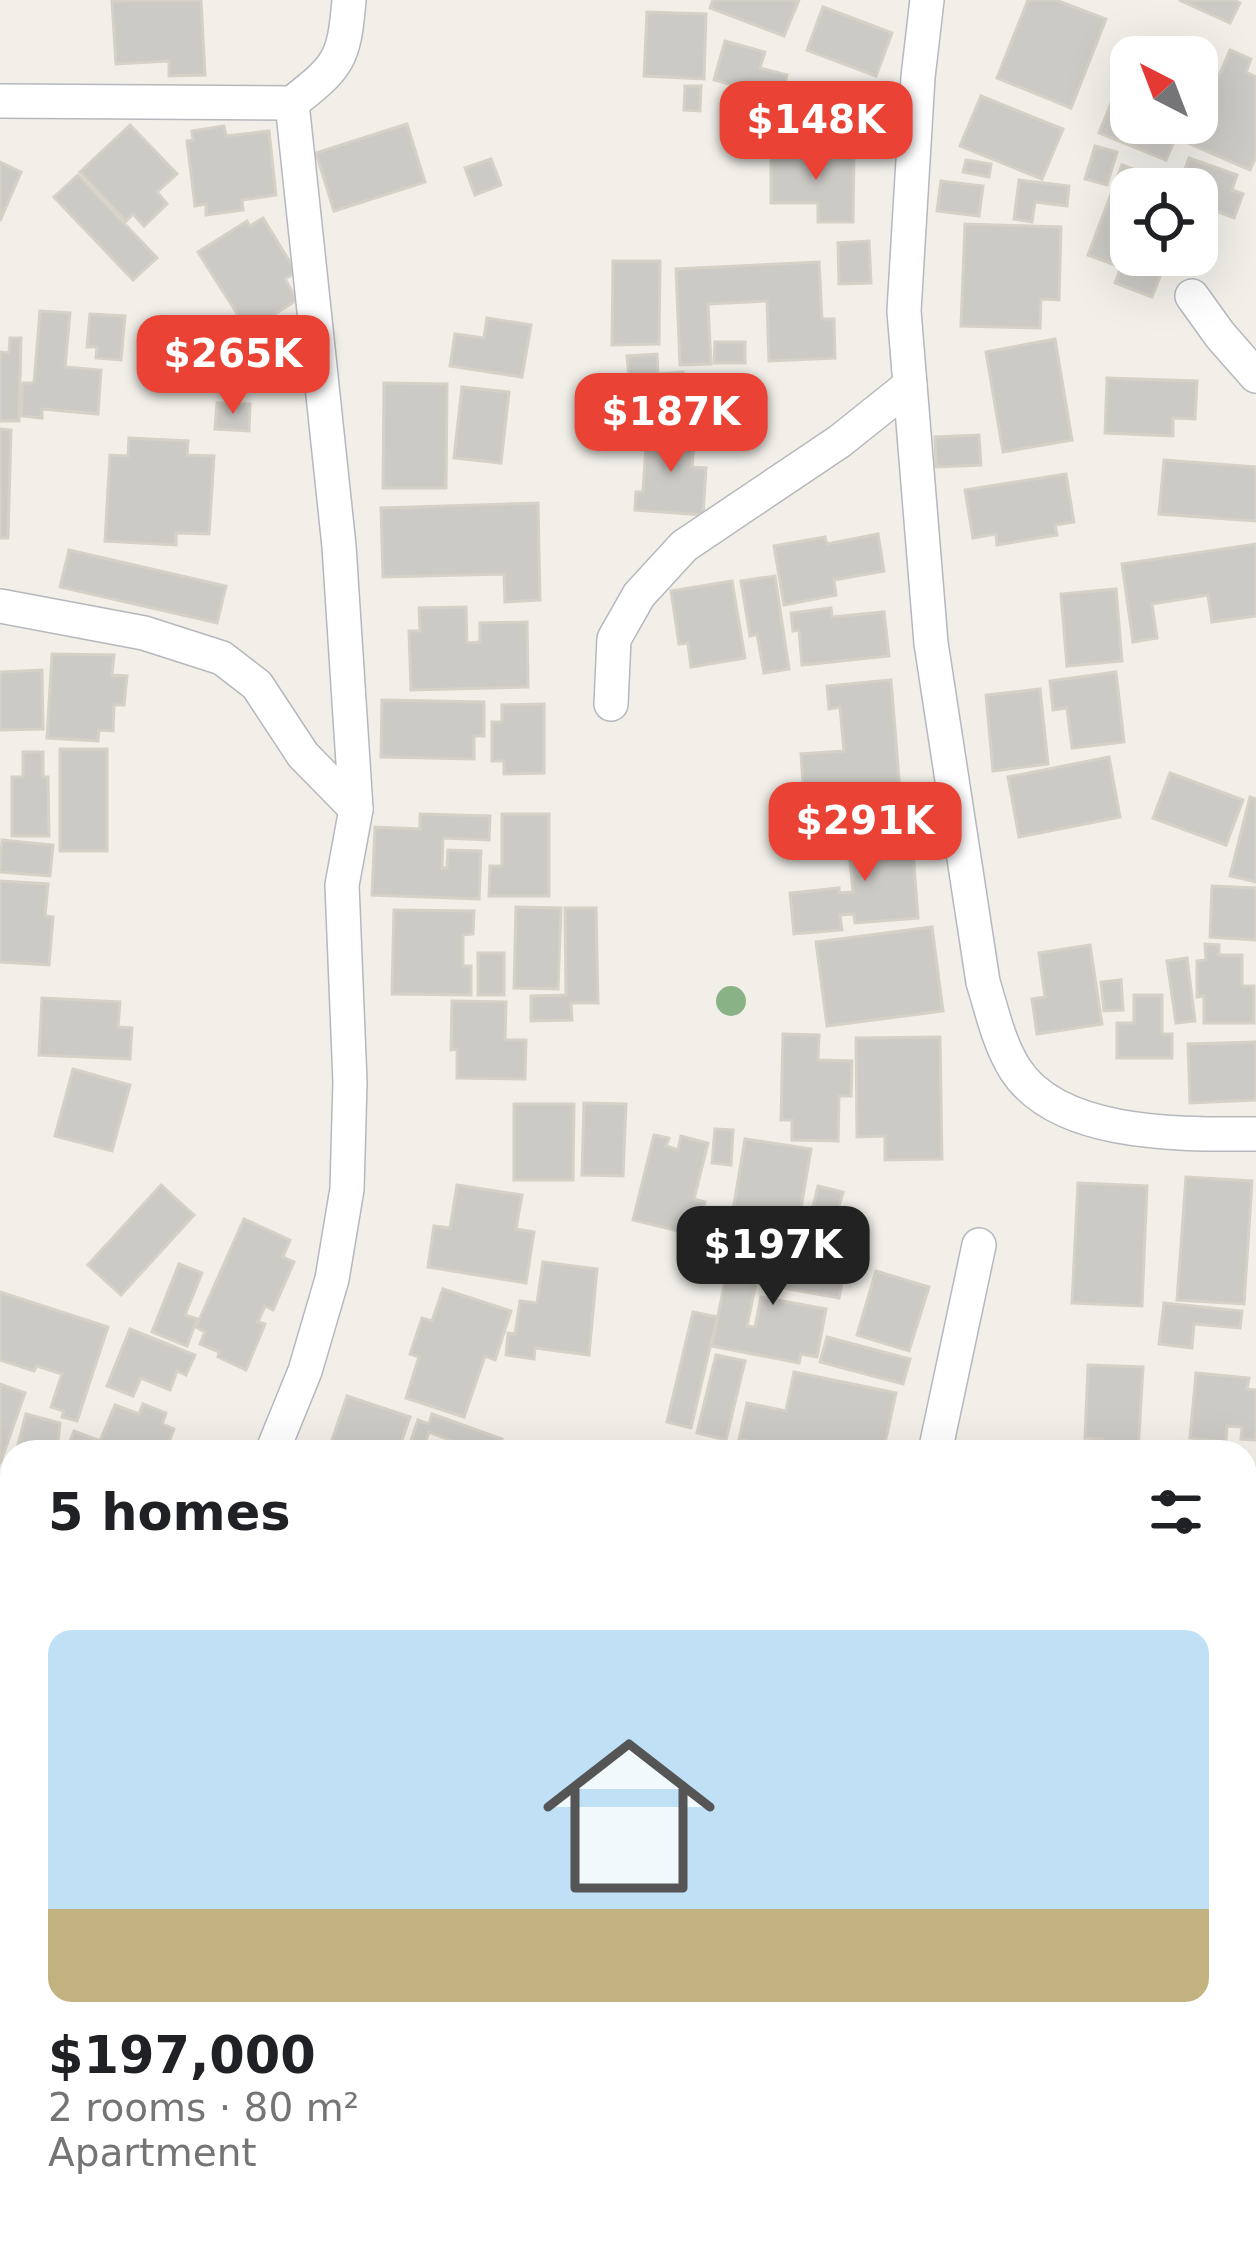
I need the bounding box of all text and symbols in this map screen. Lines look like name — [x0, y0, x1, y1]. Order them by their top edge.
north arrow — [1110, 36, 1218, 144]
map controls — [1110, 36, 1218, 276]
pin: $148K — [732, 81, 900, 183]
text: $148K — [747, 97, 885, 142]
button: locate — [1110, 168, 1218, 276]
pin: $265K — [149, 315, 317, 417]
text: $265K — [164, 331, 302, 376]
pin: $187K — [587, 373, 755, 475]
text: $187K — [602, 389, 740, 434]
pin: $291K — [781, 782, 949, 884]
text: $291K — [796, 798, 934, 843]
pin: $197K — [689, 1206, 857, 1308]
text: $197K — [704, 1222, 842, 1267]
icon: filters — [1143, 1479, 1209, 1545]
text: 5 homes — [48, 1483, 291, 1542]
icon: home — [521, 1708, 737, 1924]
text: $197,000 — [48, 2026, 316, 2085]
text: 2 rooms · 80 m² — [48, 2085, 359, 2130]
text: Apartment — [48, 2130, 257, 2175]

